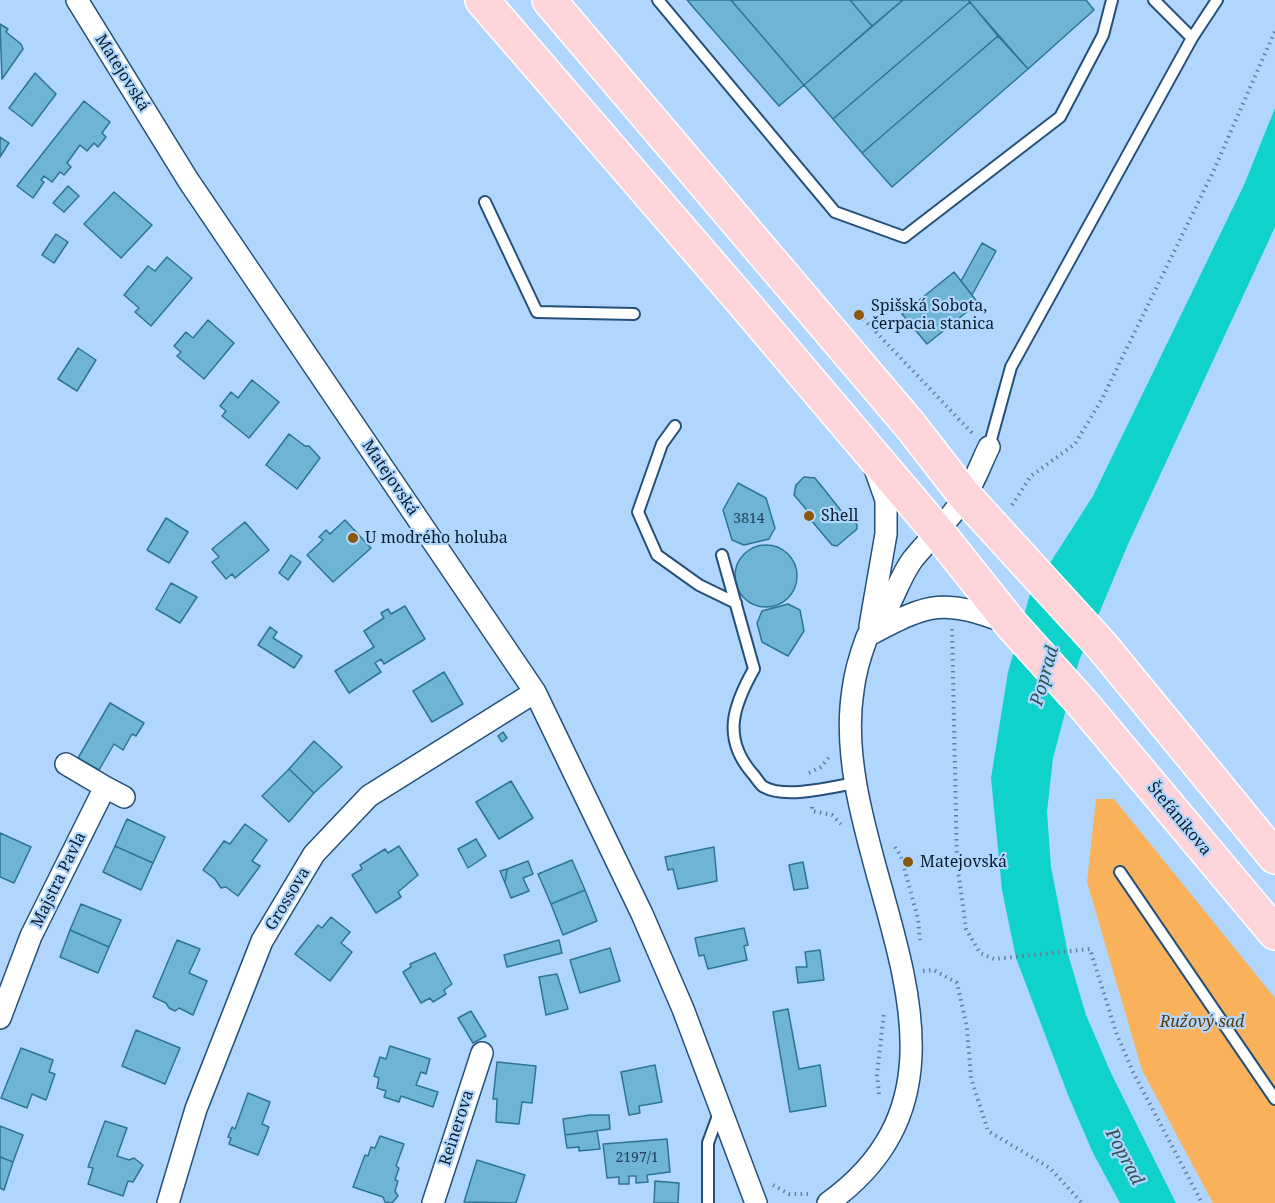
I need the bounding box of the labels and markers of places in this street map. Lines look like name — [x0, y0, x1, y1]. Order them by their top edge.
place label: Spišská Sobota, čerpacia stanica — [871, 296, 994, 334]
marker: Spišská Sobota, čerpacia stanica — [852, 308, 866, 322]
place label: Shell — [821, 506, 858, 526]
marker: Shell — [802, 509, 816, 523]
place label: U modrého holuba — [365, 528, 508, 548]
marker: U modrého holuba — [346, 531, 360, 545]
place label: Matejovská — [920, 852, 1007, 872]
marker: Matejovská — [901, 855, 915, 869]

